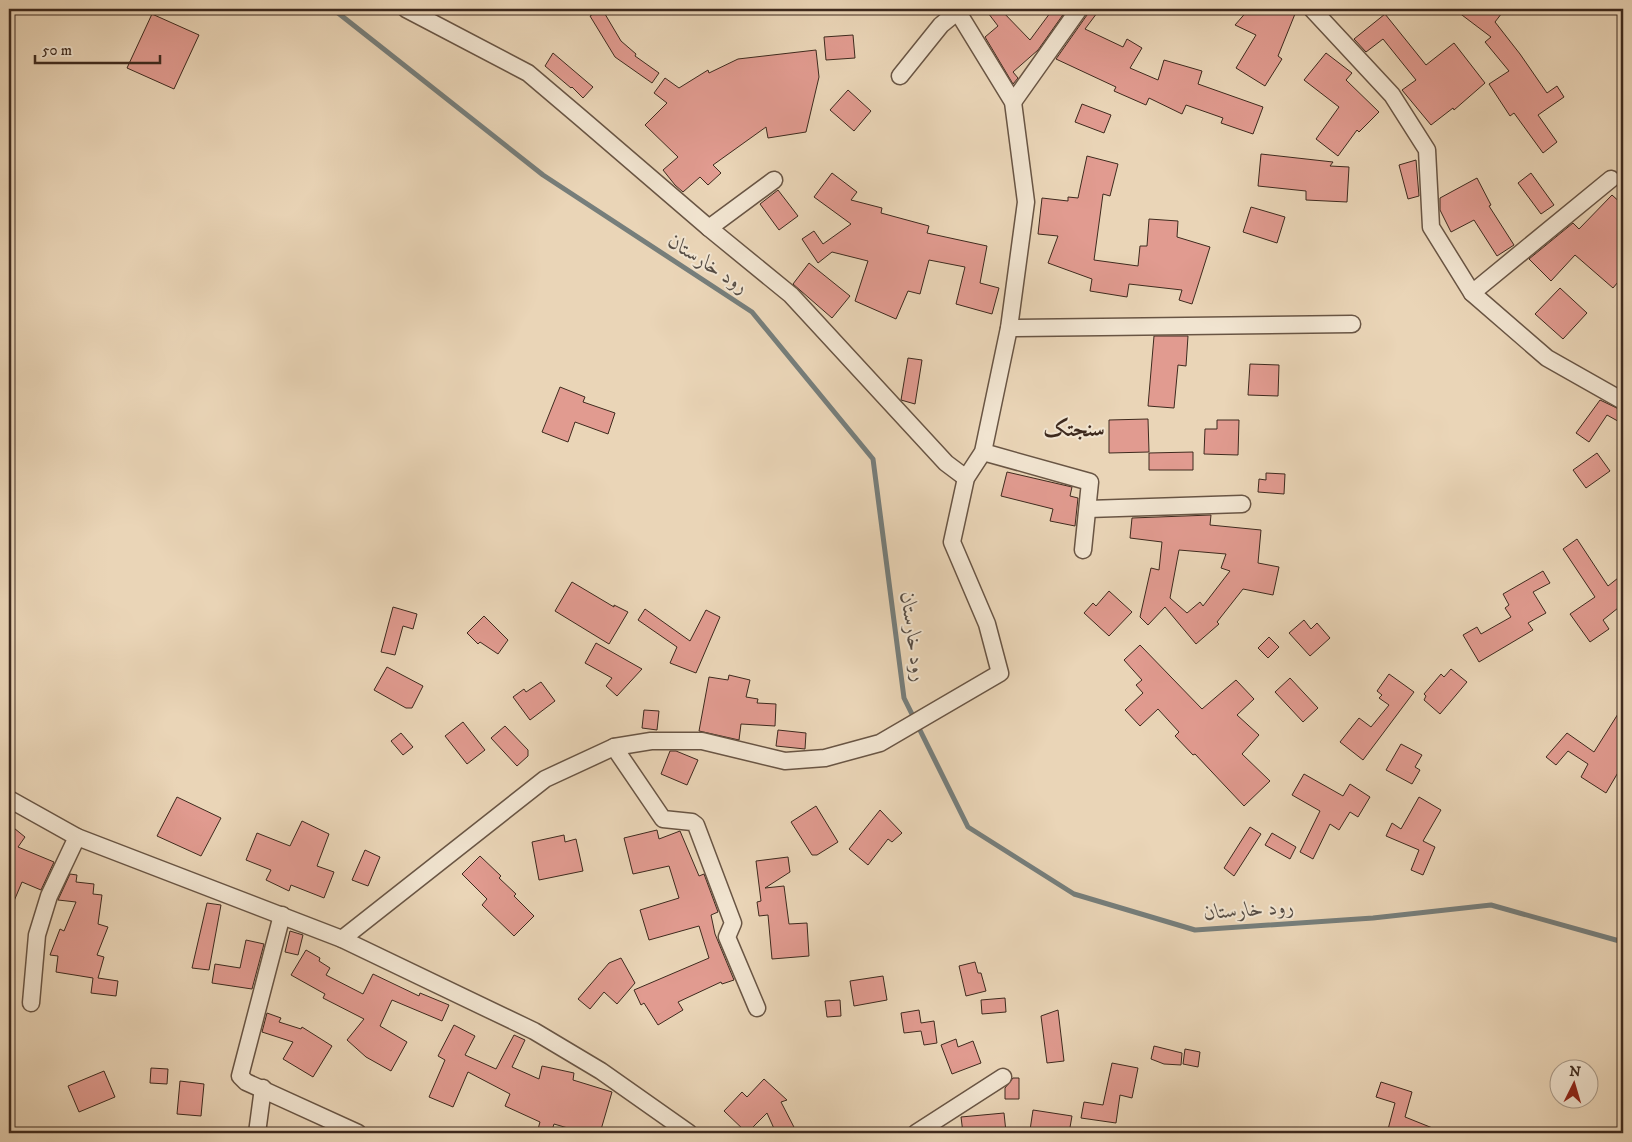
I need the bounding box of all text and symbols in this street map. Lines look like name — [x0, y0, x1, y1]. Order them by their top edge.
scale bar — [35, 32, 160, 64]
text: 50 m — [42, 41, 72, 60]
water label: رود خارستان — [663, 228, 753, 300]
district label: سنجتک — [1043, 416, 1105, 443]
water label: رود خارستان — [894, 590, 932, 684]
water label: رود خارستان — [1203, 894, 1295, 926]
north arrow — [1550, 1060, 1600, 1110]
text: N — [1569, 1063, 1582, 1082]

